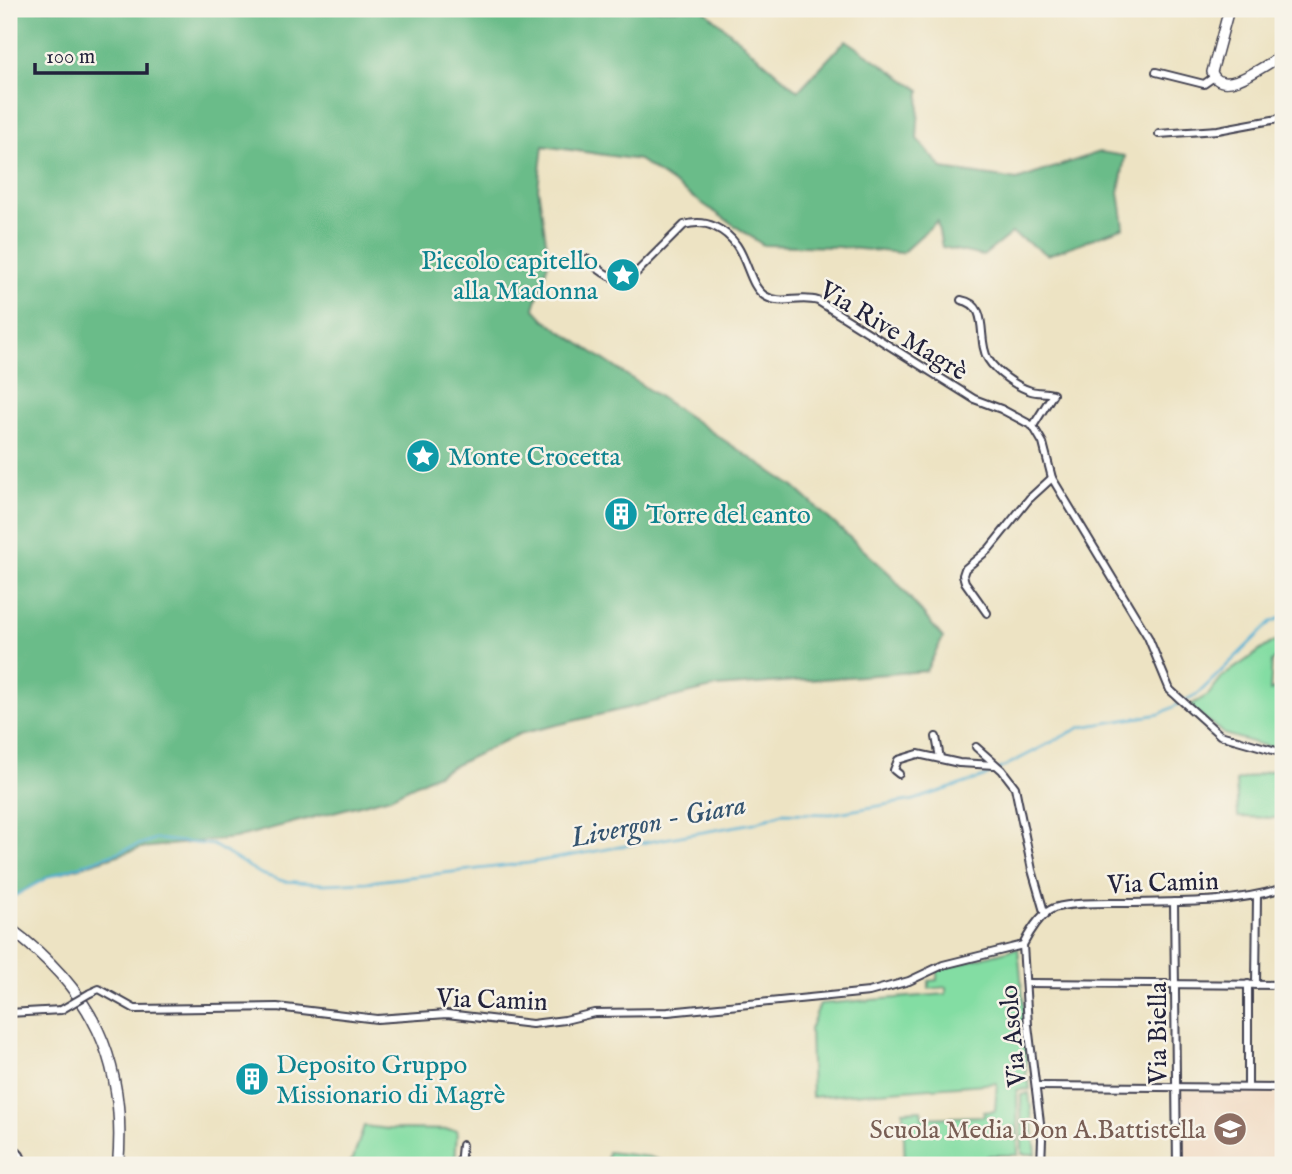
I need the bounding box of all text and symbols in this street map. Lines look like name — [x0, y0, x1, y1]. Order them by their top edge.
scale bar — [35, 32, 147, 76]
text: 100 m — [46, 44, 95, 71]
place label: Piccolo capitello alla Madonna — [421, 245, 599, 308]
place icon: Piccolo capitello alla Madonna — [604, 256, 642, 294]
street label: Via Rive Magrè — [812, 273, 974, 389]
place icon: Monte Crocetta — [404, 437, 442, 475]
place label: Monte Crocetta — [448, 441, 621, 474]
building icon: Torre del canto — [602, 495, 640, 533]
place label: Torre del canto — [646, 499, 811, 532]
water label: Livergon - Giara — [567, 788, 749, 857]
street label: Via Camin — [1106, 865, 1220, 902]
street label: Via Biella — [1142, 981, 1175, 1085]
street label: Via Camin — [435, 982, 548, 1019]
street label: Via Asolo — [993, 983, 1034, 1089]
place label: Deposito Gruppo Missionario di Magrè — [276, 1049, 505, 1112]
building icon: Deposito Gruppo Missionario di Magrè — [233, 1060, 271, 1098]
school or university icon: Scuola Media Don A.Battistella — [1211, 1110, 1249, 1148]
place label: Scuola Media Don A.Battistella — [870, 1114, 1207, 1147]

